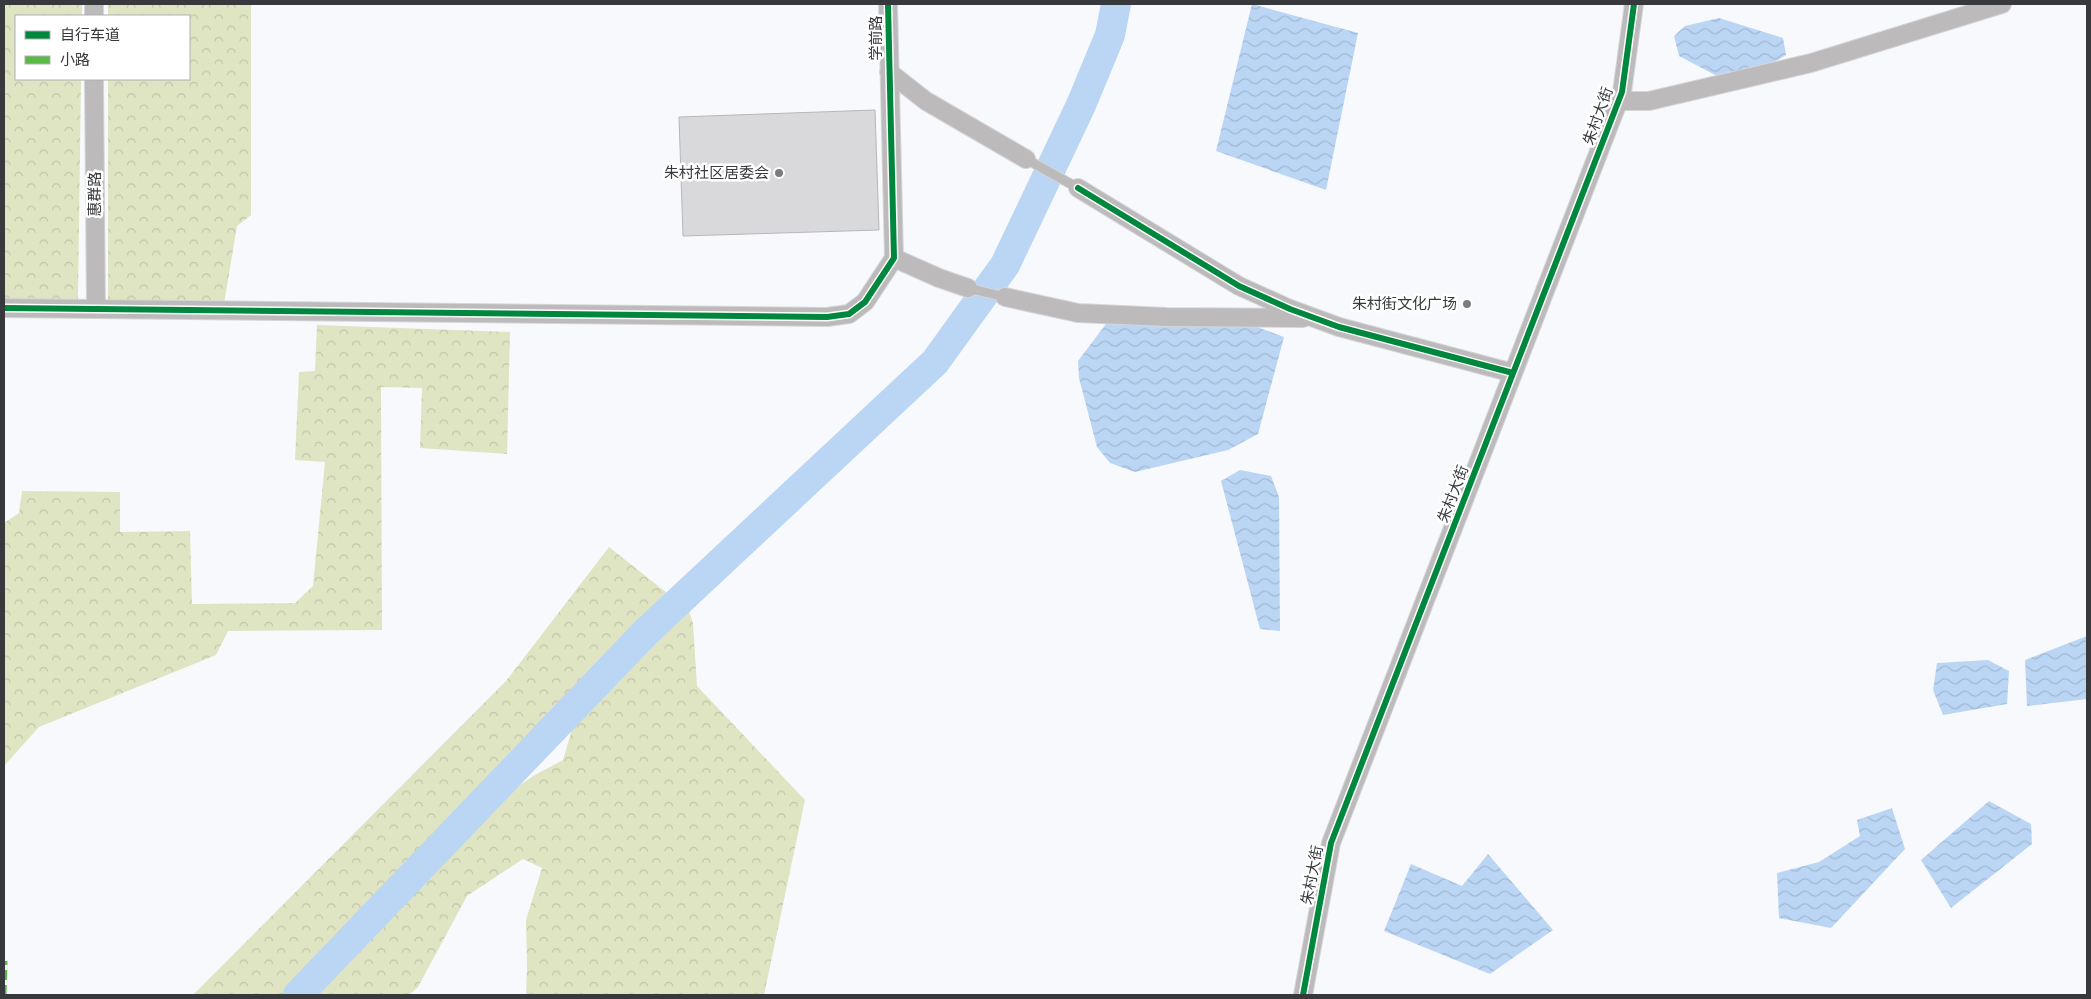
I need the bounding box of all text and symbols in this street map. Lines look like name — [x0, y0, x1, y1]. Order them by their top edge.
legend — [15, 15, 190, 80]
street label: 学前路 — [867, 15, 885, 61]
text: 自行车道 — [60, 26, 120, 44]
text: 小路 — [60, 51, 90, 69]
street label: 朱村大街 — [1579, 85, 1617, 147]
place label: 朱村社区居委会 — [664, 164, 769, 182]
marker: 朱村社区居委会 — [773, 167, 785, 179]
street label: 惠群路 — [86, 171, 104, 217]
place label: 朱村街文化广场 — [1352, 295, 1457, 313]
marker: 朱村街文化广场 — [1461, 298, 1473, 310]
street label: 朱村大街 — [1434, 463, 1472, 525]
street label: 朱村大街 — [1297, 844, 1327, 906]

